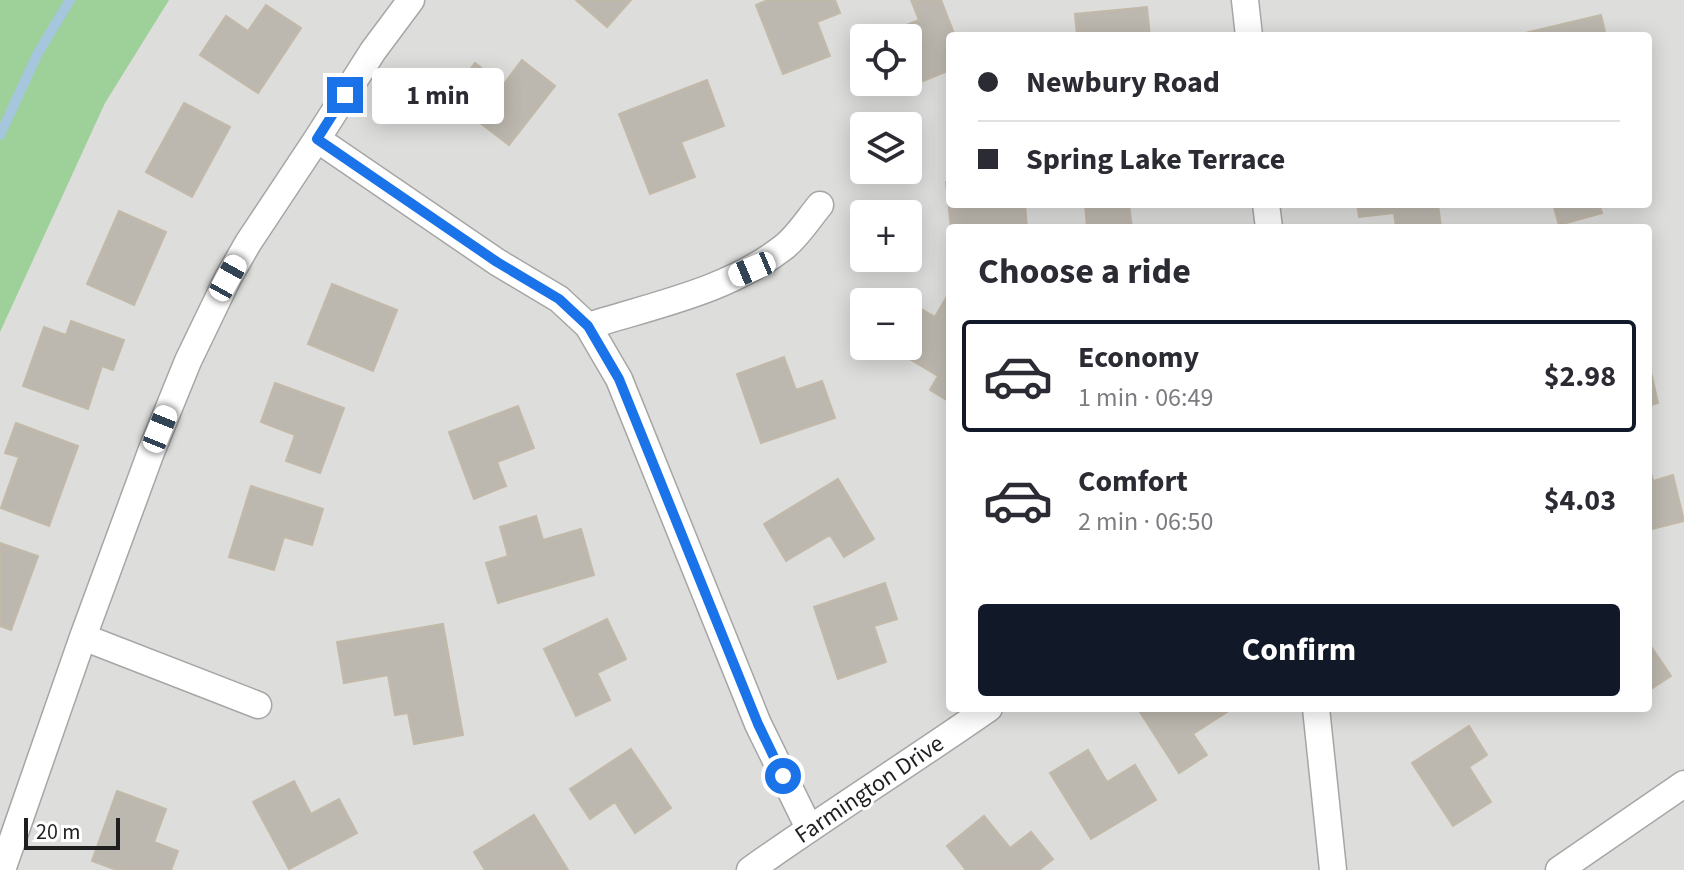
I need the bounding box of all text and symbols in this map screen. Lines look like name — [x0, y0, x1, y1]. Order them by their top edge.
map controls — [850, 24, 922, 360]
button: locate — [850, 24, 922, 96]
text: Newbury Road — [1026, 61, 1220, 104]
callout: 1 min — [373, 67, 505, 123]
route end — [327, 77, 363, 113]
text: 1 min — [406, 77, 470, 114]
button: layers — [850, 112, 922, 184]
text: Spring Lake Terrace — [1026, 138, 1285, 181]
button: + — [850, 200, 922, 272]
text: Choose a ride — [978, 246, 1191, 297]
car — [725, 249, 779, 289]
car — [206, 251, 250, 305]
button: − — [850, 288, 922, 360]
text: Economy — [1078, 336, 1199, 379]
icon: car — [982, 340, 1054, 412]
text: $2.98 — [1544, 355, 1616, 398]
text: 1 min · 06:49 — [1078, 379, 1213, 416]
car — [140, 402, 180, 456]
text: Comfort — [1078, 460, 1188, 503]
icon: car — [982, 464, 1054, 536]
text: $4.03 — [1544, 479, 1616, 522]
text: 2 min · 06:50 — [1078, 503, 1213, 540]
button: Confirm — [978, 604, 1620, 696]
street label: Farmington Drive — [788, 726, 951, 852]
route start — [765, 758, 801, 794]
scale bar — [24, 814, 120, 850]
text: 20 m — [36, 816, 81, 848]

